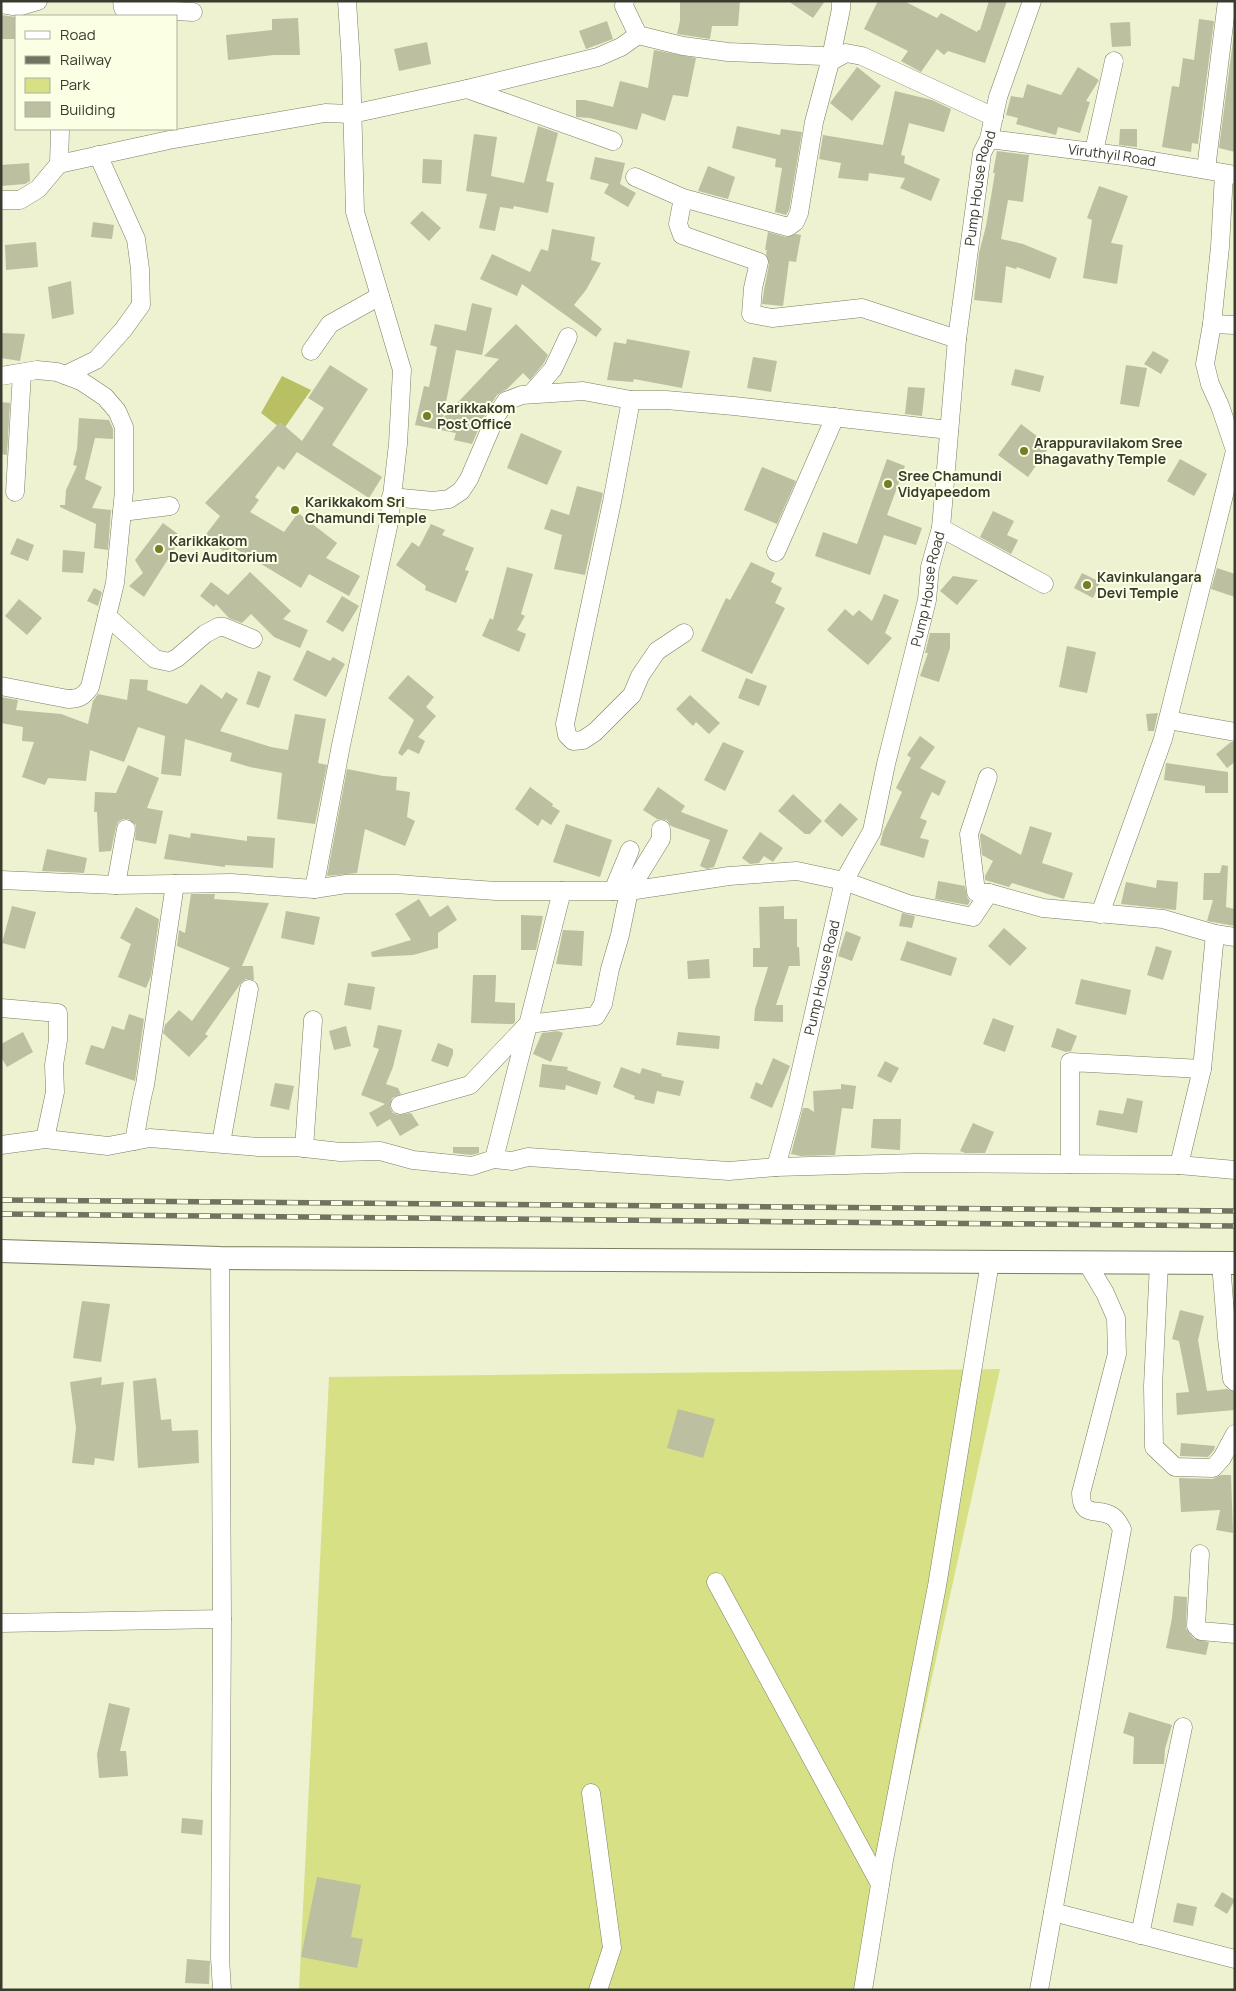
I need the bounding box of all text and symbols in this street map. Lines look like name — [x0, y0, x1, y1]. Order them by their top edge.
legend — [15, 15, 178, 130]
text: Road — [60, 24, 96, 45]
text: Railway — [60, 49, 112, 70]
text: Park — [60, 74, 90, 95]
text: Building — [60, 99, 115, 120]
street label: Pump House Road — [960, 129, 1000, 247]
street label: Viruthyil Road — [1067, 139, 1158, 170]
place label: Karikkakom Post Office — [437, 398, 515, 433]
marker: Karikkakom Post Office — [421, 410, 433, 422]
place label: Arappuravilakom Sree Bhagavathy Temple — [1034, 433, 1183, 468]
marker: Arappuravilakom Sree Bhagavathy Temple — [1018, 445, 1030, 457]
place label: Sree Chamundi Vidyapeedom — [898, 466, 1002, 501]
marker: Sree Chamundi Vidyapeedom — [882, 478, 894, 490]
place label: Karikkakom Sri Chamundi Temple — [305, 492, 427, 527]
marker: Karikkakom Sri Chamundi Temple — [289, 504, 301, 516]
street label: Pump House Road — [906, 529, 949, 648]
place label: Karikkakom Devi Auditorium — [169, 531, 277, 566]
marker: Karikkakom Devi Auditorium — [153, 543, 165, 555]
place label: Kavinkulangara Devi Temple — [1097, 567, 1201, 602]
marker: Kavinkulangara Devi Temple — [1081, 579, 1093, 591]
street label: Pump House Road — [799, 918, 844, 1037]

